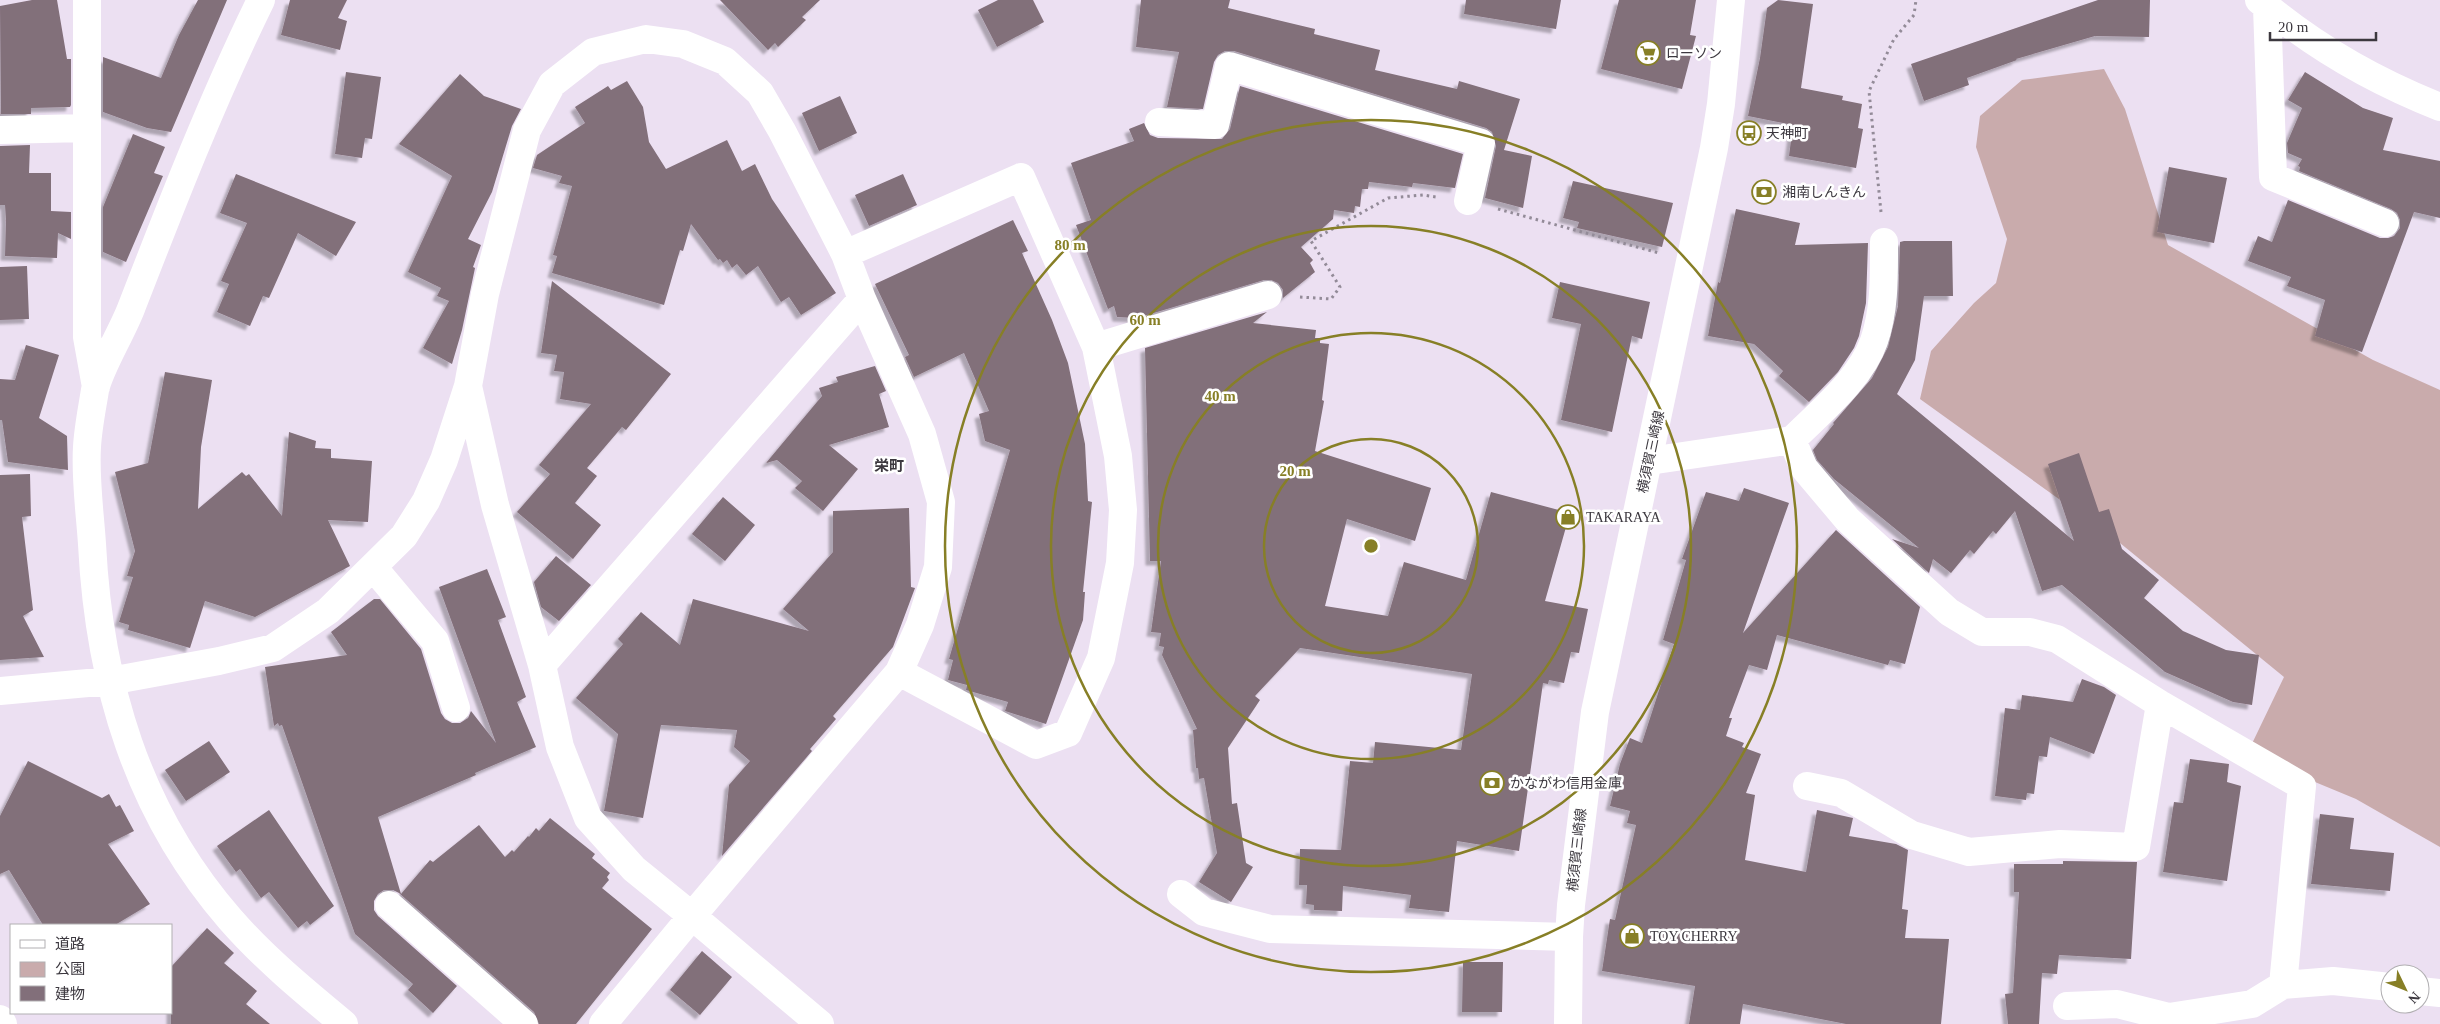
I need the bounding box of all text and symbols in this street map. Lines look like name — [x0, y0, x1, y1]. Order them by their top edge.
scale bar — [2270, 10, 2376, 42]
text: 20 m — [2278, 19, 2309, 35]
supermarket icon: ローソン — [1635, 40, 1661, 66]
place label: ローソン — [1666, 46, 1722, 61]
bus stop icon: 天神町 — [1736, 120, 1762, 146]
place label: 天神町 — [1766, 126, 1808, 141]
bank icon: 湘南しんきん — [1751, 179, 1777, 205]
place label: 湘南しんきん — [1782, 185, 1866, 200]
text: 80 m — [1054, 237, 1086, 253]
text: 60 m — [1129, 312, 1161, 328]
text: 40 m — [1204, 388, 1236, 404]
street label: 横須賀三崎線 — [1635, 409, 1667, 495]
district label: 栄町 — [874, 458, 904, 474]
text: 20 m — [1279, 463, 1311, 479]
shop icon: TAKARAYA — [1555, 504, 1581, 530]
place label: TAKARAYA — [1586, 510, 1661, 525]
centre of rings — [1362, 537, 1380, 555]
bank icon: かながわ信用金庫 — [1479, 770, 1505, 796]
place label: かながわ信用金庫 — [1510, 776, 1622, 791]
street label: 横須賀三崎線 — [1565, 807, 1589, 893]
shop icon: TOY CHERRY — [1619, 923, 1645, 949]
legend — [10, 924, 172, 1014]
place label: TOY CHERRY — [1650, 929, 1738, 944]
text: 道路 — [55, 936, 85, 952]
text: 公園 — [55, 961, 85, 977]
north arrow — [2380, 964, 2430, 1014]
text: 建物 — [55, 986, 85, 1002]
text: N — [2405, 989, 2423, 1006]

